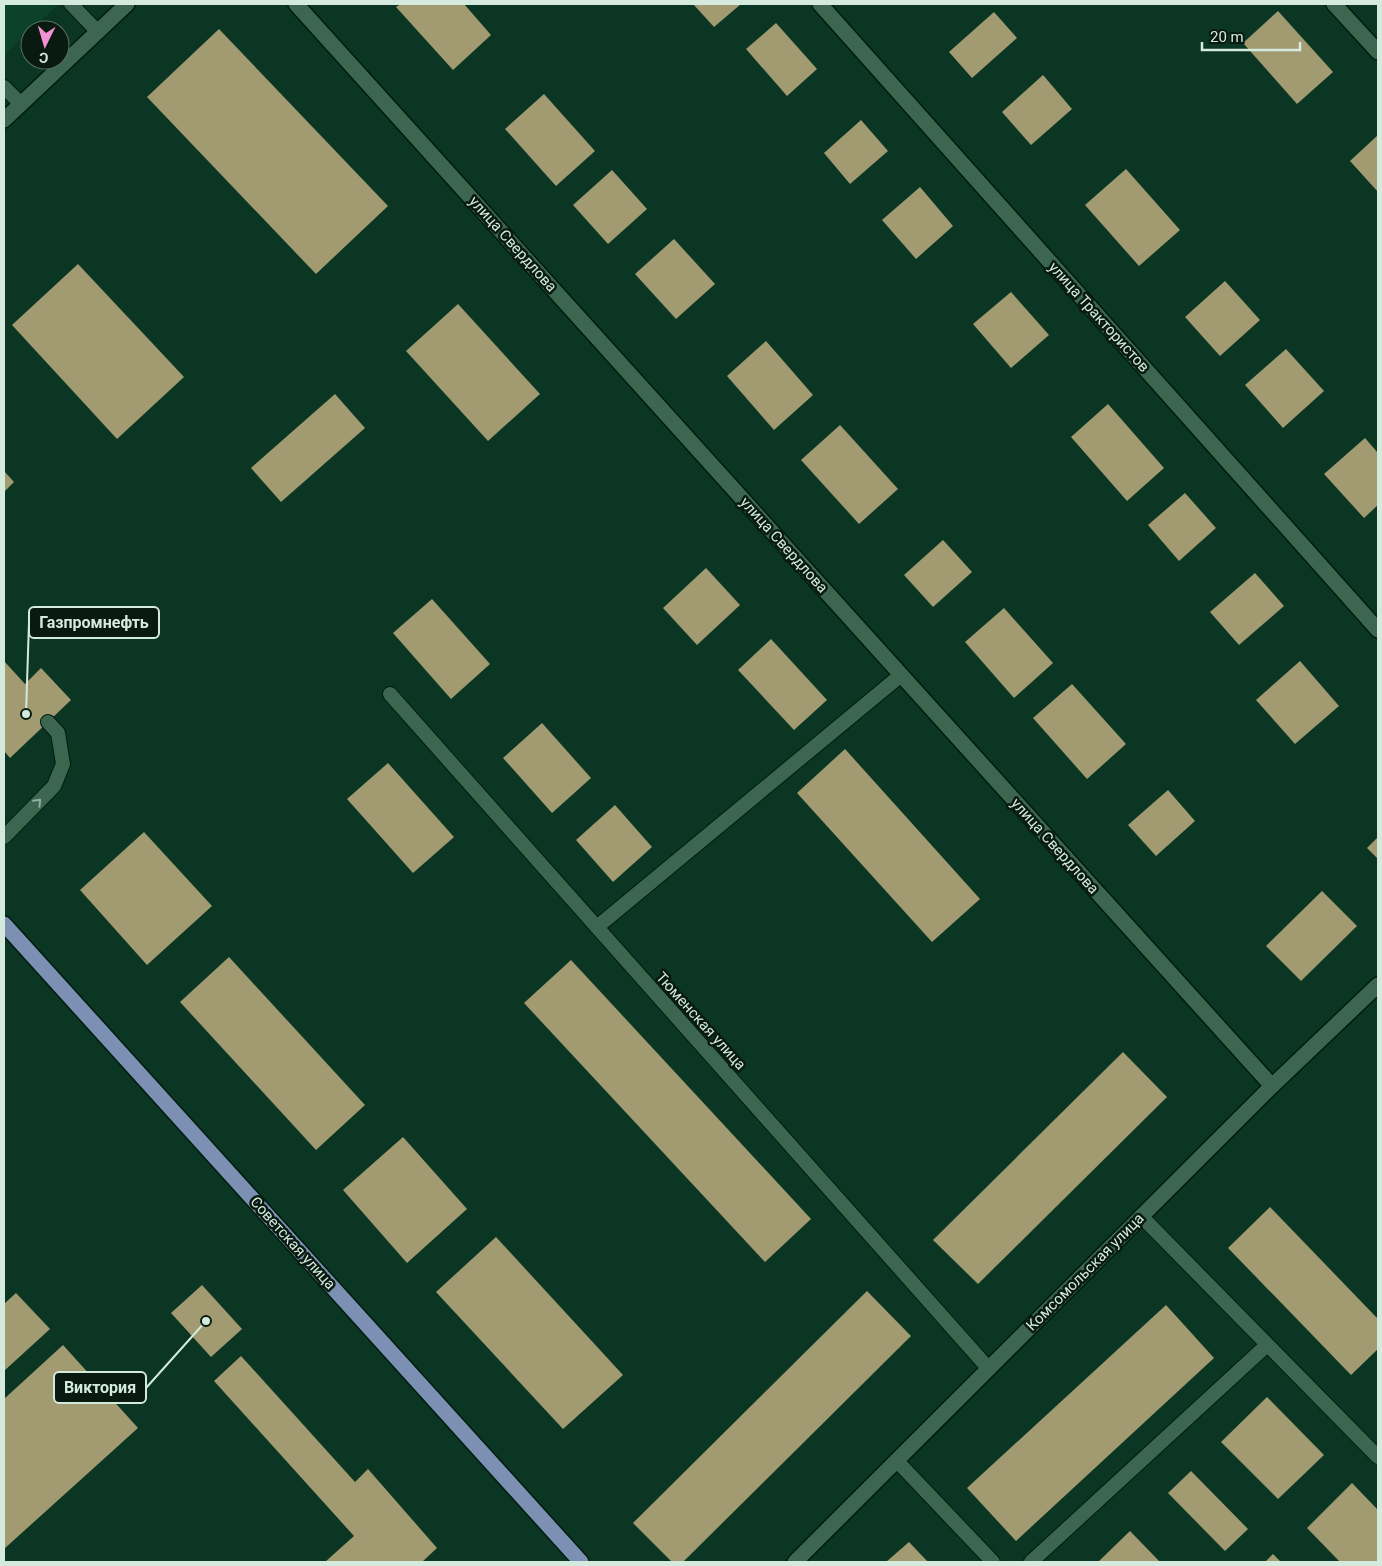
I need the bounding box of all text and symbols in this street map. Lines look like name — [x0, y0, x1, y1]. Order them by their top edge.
north arrow — [20, 20, 70, 70]
scale bar — [1202, 20, 1300, 52]
text: 20 m — [1210, 28, 1244, 46]
text: С — [39, 50, 49, 66]
street label: улица Свердлова — [465, 192, 561, 296]
street label: улица Трактористов — [1045, 258, 1153, 376]
street label: улица Свердлова — [736, 493, 832, 597]
callout: Газпромнефть — [29, 607, 159, 638]
text: Газпромнефть — [39, 613, 149, 632]
street label: улица Свердлова — [1007, 794, 1103, 898]
one-way arrow — [32, 799, 41, 808]
street label: Тюменская улица — [652, 968, 750, 1074]
street label: Советская улица — [247, 1193, 339, 1293]
street label: Комсомольская улица — [1022, 1209, 1148, 1335]
callout: Виктория — [54, 1372, 146, 1403]
text: Виктория — [64, 1378, 136, 1397]

